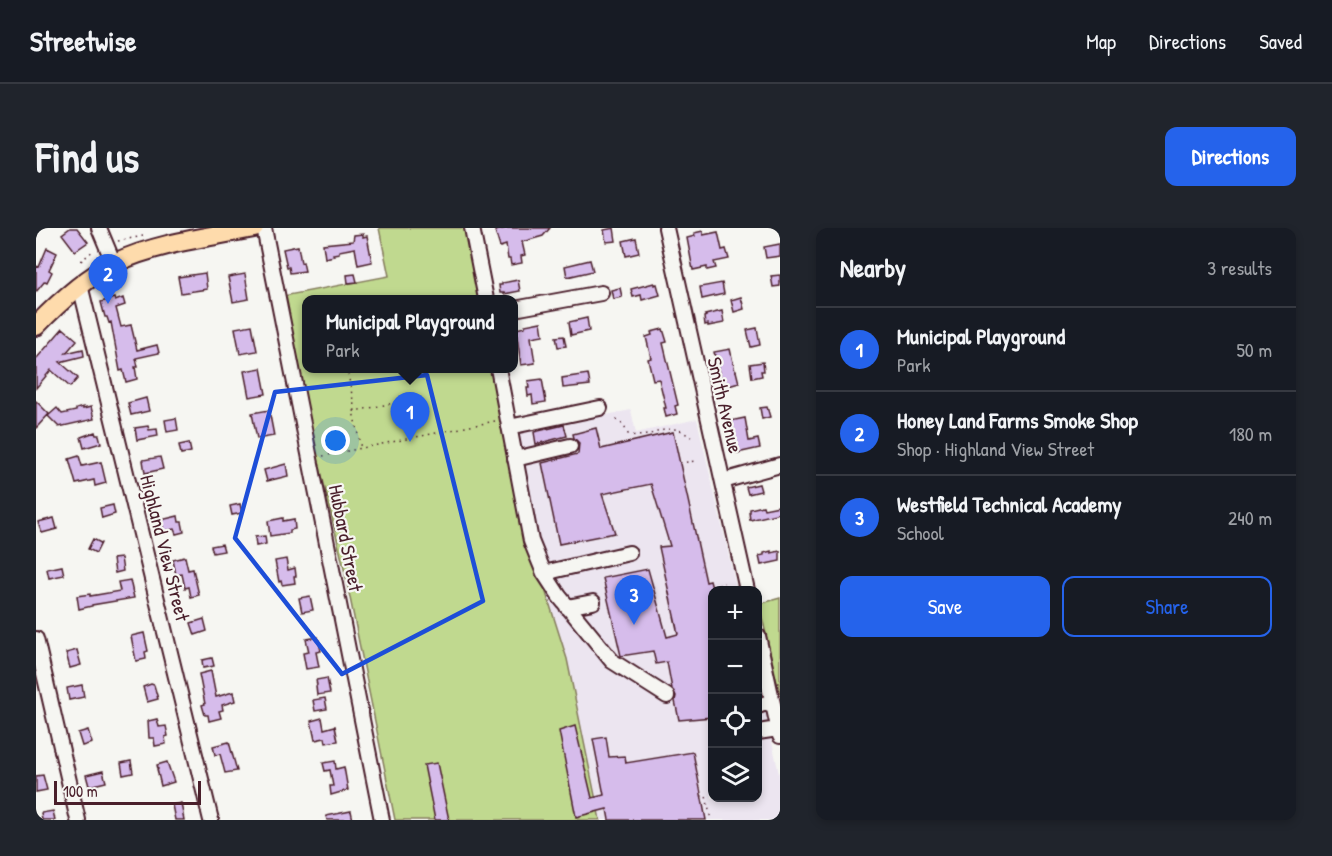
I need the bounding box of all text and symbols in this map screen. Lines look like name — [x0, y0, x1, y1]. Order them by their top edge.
text: Streetwise — [30, 22, 136, 60]
text: Map — [1086, 27, 1116, 56]
text: Directions — [1149, 27, 1226, 56]
text: Saved — [1259, 27, 1302, 56]
button: Directions — [1165, 127, 1296, 186]
text: Find us — [36, 128, 139, 185]
text: Nearby — [840, 250, 906, 285]
pin: 2 — [88, 254, 128, 304]
text: 3 results — [1207, 254, 1272, 281]
popup — [302, 295, 518, 373]
text: Municipal Playground — [326, 306, 494, 336]
text: Municipal Playground — [897, 321, 1065, 351]
text: Park — [326, 336, 359, 363]
text: 1 — [856, 336, 863, 363]
text: 50 m — [1236, 336, 1272, 363]
text: Park — [897, 351, 930, 378]
street label: Smith Avenue — [701, 354, 750, 456]
pin: 1 — [390, 392, 430, 442]
text: Honey Land Farms Smoke Shop — [897, 405, 1138, 435]
text: 2 — [855, 420, 864, 447]
text: 180 m — [1229, 420, 1272, 447]
your location — [321, 426, 350, 455]
text: Shop · Highland View Street — [897, 435, 1094, 462]
street label: Highland View Street — [134, 472, 197, 625]
street label: Hubbard Street — [323, 482, 370, 595]
text: Westfield Technical Academy — [897, 489, 1122, 519]
text: 3 — [855, 504, 864, 531]
text: 240 m — [1228, 504, 1272, 531]
text: School — [897, 519, 944, 546]
pin: 3 — [614, 576, 654, 625]
button: Save — [840, 576, 1050, 637]
button: Share — [1062, 576, 1272, 637]
map controls — [708, 586, 762, 802]
button: + — [708, 586, 762, 640]
button: − — [708, 640, 762, 694]
button: locate — [708, 694, 762, 748]
button: layers — [708, 748, 762, 802]
scale bar — [54, 778, 201, 806]
text: 100 m — [63, 780, 98, 802]

